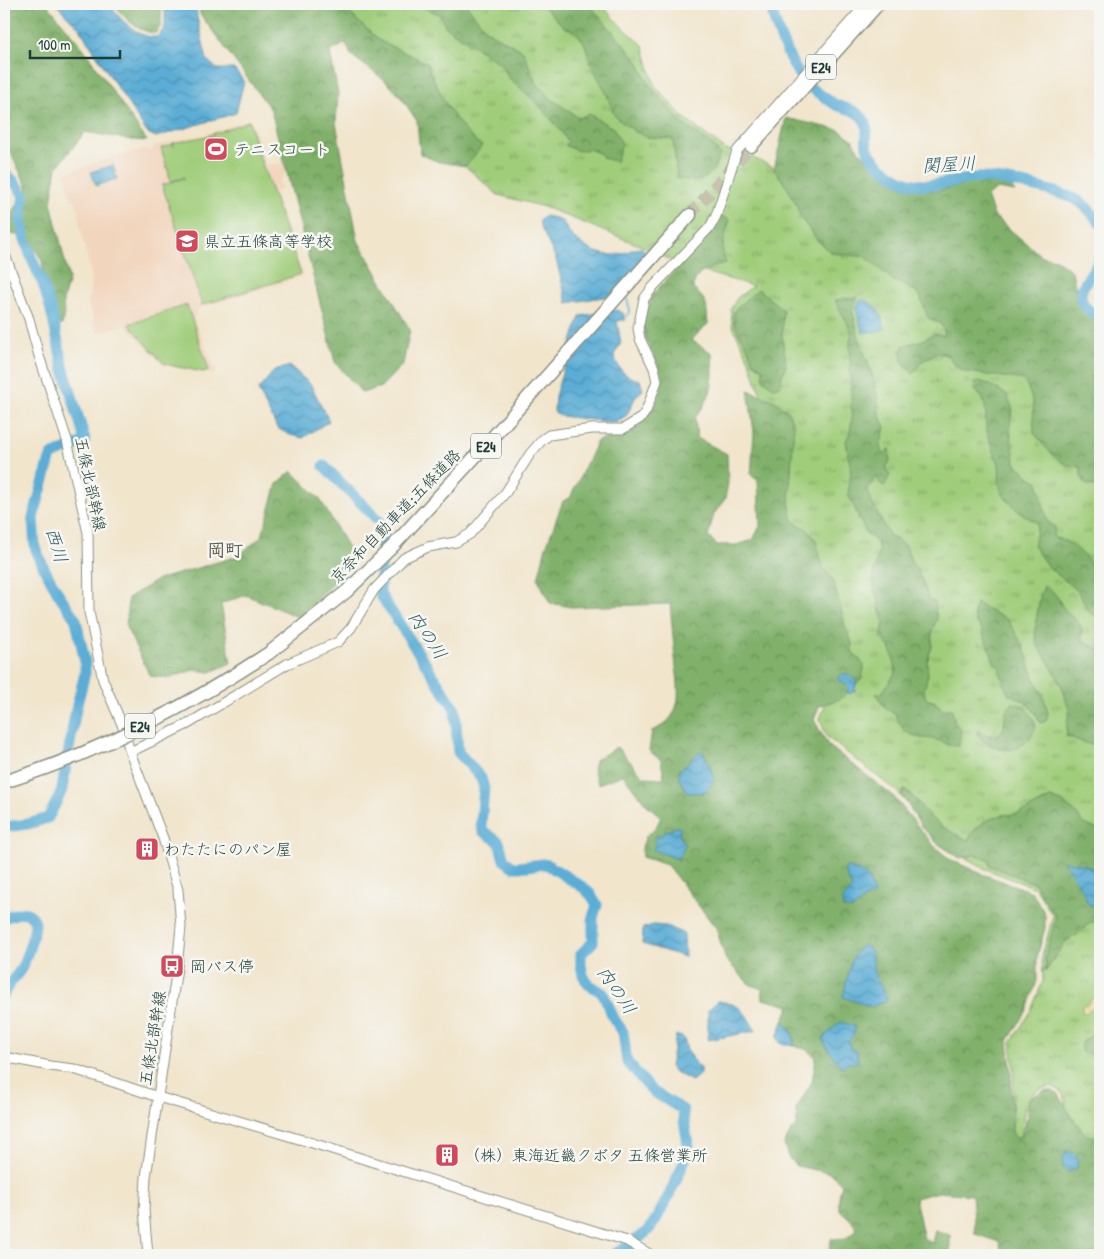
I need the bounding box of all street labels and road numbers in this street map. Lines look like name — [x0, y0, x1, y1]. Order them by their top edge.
road number: E24 — [806, 54, 836, 80]
road number: E24 — [471, 434, 501, 458]
street label: 五條北部幹線 — [70, 435, 112, 533]
street label: 京奈和自動車道;五條道路 — [325, 444, 465, 588]
road number: E24 — [125, 714, 155, 738]
street label: 五條北部幹線 — [134, 989, 170, 1087]

